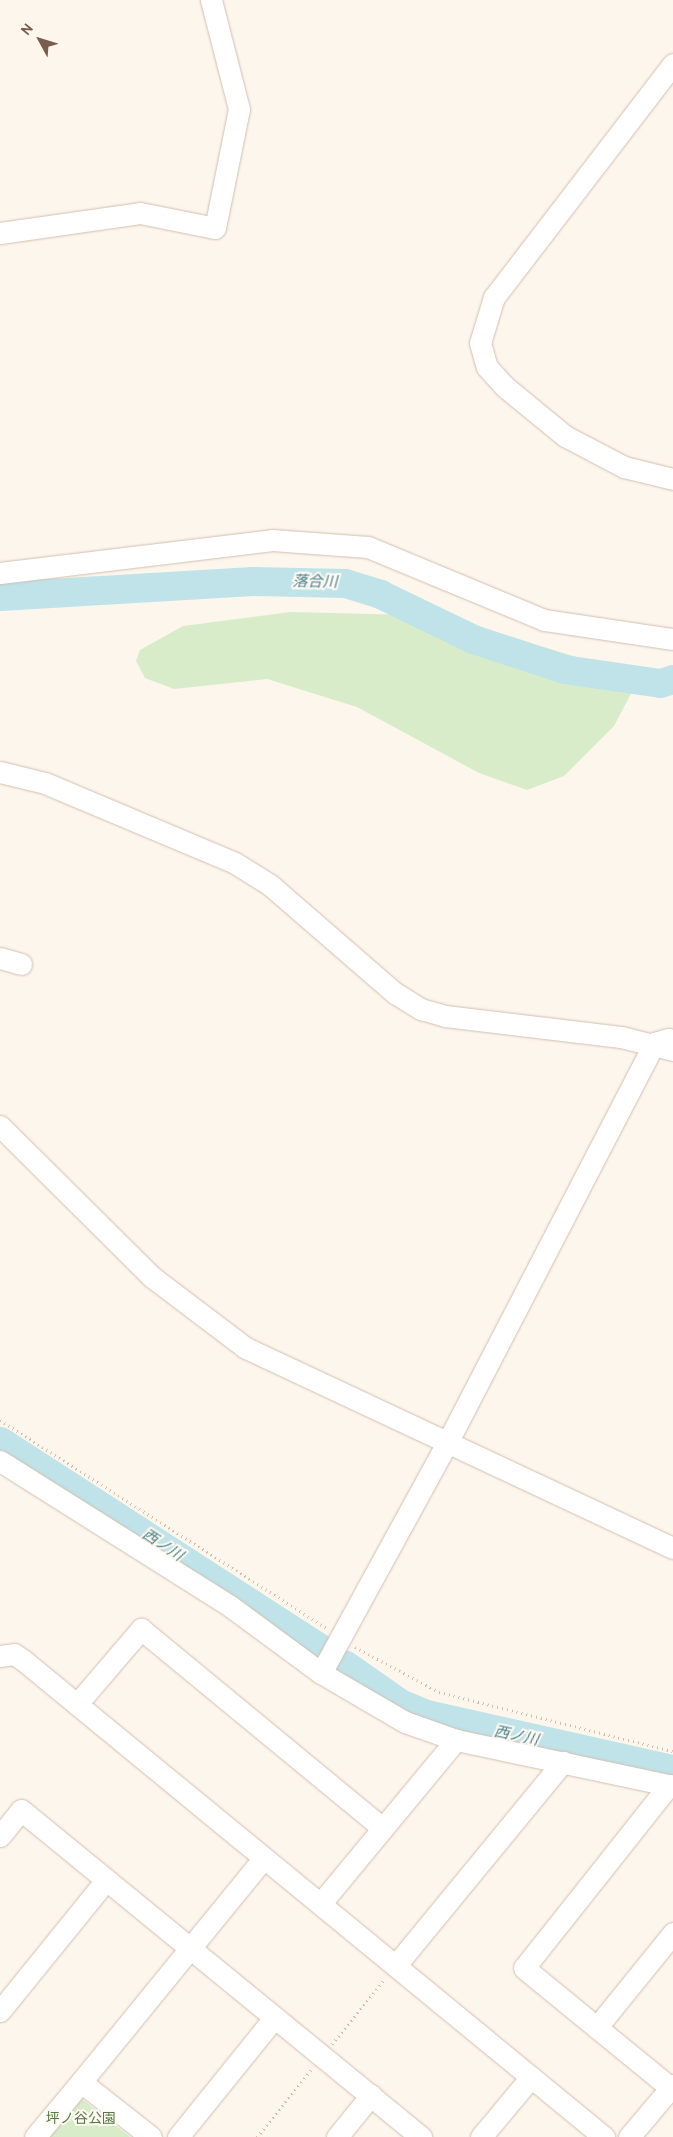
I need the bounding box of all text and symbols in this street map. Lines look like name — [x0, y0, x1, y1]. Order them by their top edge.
north arrow — [15, 15, 65, 65]
text: N — [18, 21, 38, 40]
water label: 落合川 — [292, 574, 338, 592]
water label: 西ノ川 — [138, 1526, 186, 1566]
water label: 西ノ川 — [492, 1724, 540, 1750]
park label: 坪ノ谷公園 — [46, 2112, 116, 2128]

